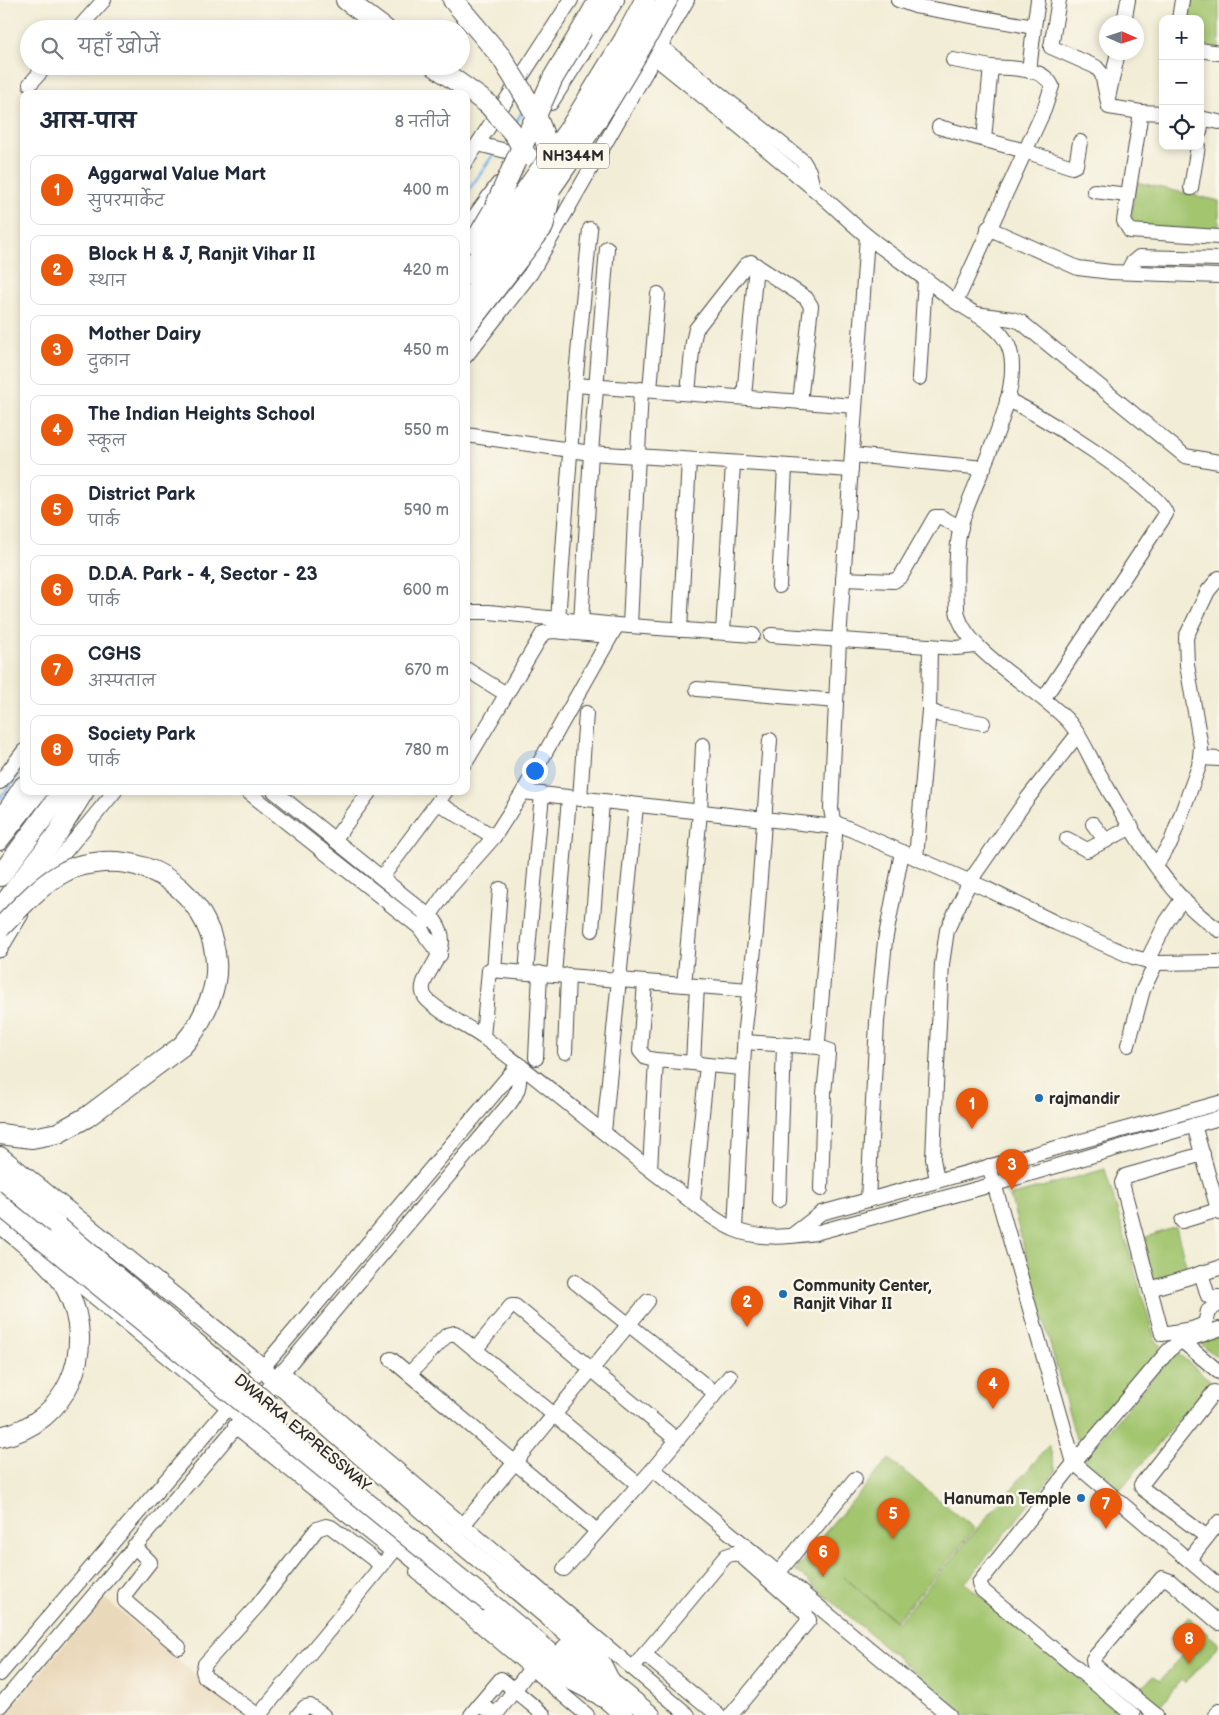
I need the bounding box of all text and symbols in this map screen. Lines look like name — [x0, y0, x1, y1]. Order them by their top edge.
north arrow — [1099, 15, 1144, 60]
map controls — [1159, 15, 1204, 150]
button: + — [1159, 15, 1204, 60]
search box — [20, 20, 470, 75]
icon: search — [38, 34, 66, 62]
text: यहाँ खोजें — [78, 36, 160, 59]
button: − — [1159, 60, 1204, 105]
button: locate — [1159, 105, 1204, 150]
text: आस-पास — [40, 109, 136, 134]
text: 8 नतीजे — [395, 113, 450, 132]
road number: NH344M — [537, 144, 609, 168]
text: Aggarwal Value Mart — [88, 163, 266, 186]
text: 1 — [54, 181, 60, 200]
text: 400 m — [403, 181, 449, 200]
text: सुपरमार्केट — [88, 192, 165, 211]
text: Block H & J, Ranjit Vihar II — [88, 243, 315, 266]
text: 2 — [52, 261, 62, 280]
text: 420 m — [403, 261, 449, 280]
text: स्थान — [88, 272, 126, 291]
text: Mother Dairy — [88, 323, 201, 346]
text: 3 — [52, 341, 62, 360]
text: 450 m — [403, 341, 449, 360]
text: दुकान — [88, 352, 130, 371]
text: The Indian Heights School — [88, 403, 315, 426]
text: 4 — [52, 421, 62, 440]
text: 550 m — [404, 421, 449, 440]
text: स्कूल — [88, 432, 126, 451]
text: District Park — [88, 483, 195, 506]
text: 5 — [52, 501, 62, 520]
text: 590 m — [404, 501, 449, 520]
text: पार्क — [88, 512, 119, 531]
text: D.D.A. Park - 4, Sector - 23 — [88, 563, 318, 586]
text: 6 — [52, 581, 62, 600]
text: 600 m — [403, 581, 449, 600]
text: पार्क — [88, 592, 119, 611]
text: CGHS — [88, 643, 141, 666]
text: 7 — [53, 661, 61, 680]
text: 670 m — [404, 661, 449, 680]
text: अस्पताल — [88, 672, 156, 691]
text: Society Park — [88, 723, 195, 746]
text: 8 — [52, 741, 62, 760]
text: 780 m — [405, 741, 449, 760]
text: पार्क — [88, 752, 119, 771]
your location — [522, 758, 548, 784]
pin: 1 — [956, 1088, 988, 1129]
place label: rajmandir — [1049, 1090, 1120, 1109]
marker: rajmandir — [1033, 1092, 1045, 1104]
pin: 3 — [996, 1149, 1028, 1190]
place label: Community Center, Ranjit Vihar II — [793, 1277, 932, 1314]
pin: 2 — [731, 1286, 763, 1327]
marker: Community Center, Ranjit Vihar II — [777, 1288, 789, 1300]
pin: 4 — [977, 1368, 1009, 1409]
street label: DWARKA EXPRESSWAY — [230, 1371, 375, 1496]
pin: 7 — [1090, 1488, 1122, 1529]
place label: Hanuman Temple — [943, 1490, 1071, 1509]
marker: Hanuman Temple — [1075, 1492, 1087, 1504]
pin: 5 — [877, 1498, 909, 1539]
pin: 6 — [807, 1536, 839, 1577]
pin: 8 — [1173, 1623, 1205, 1664]

